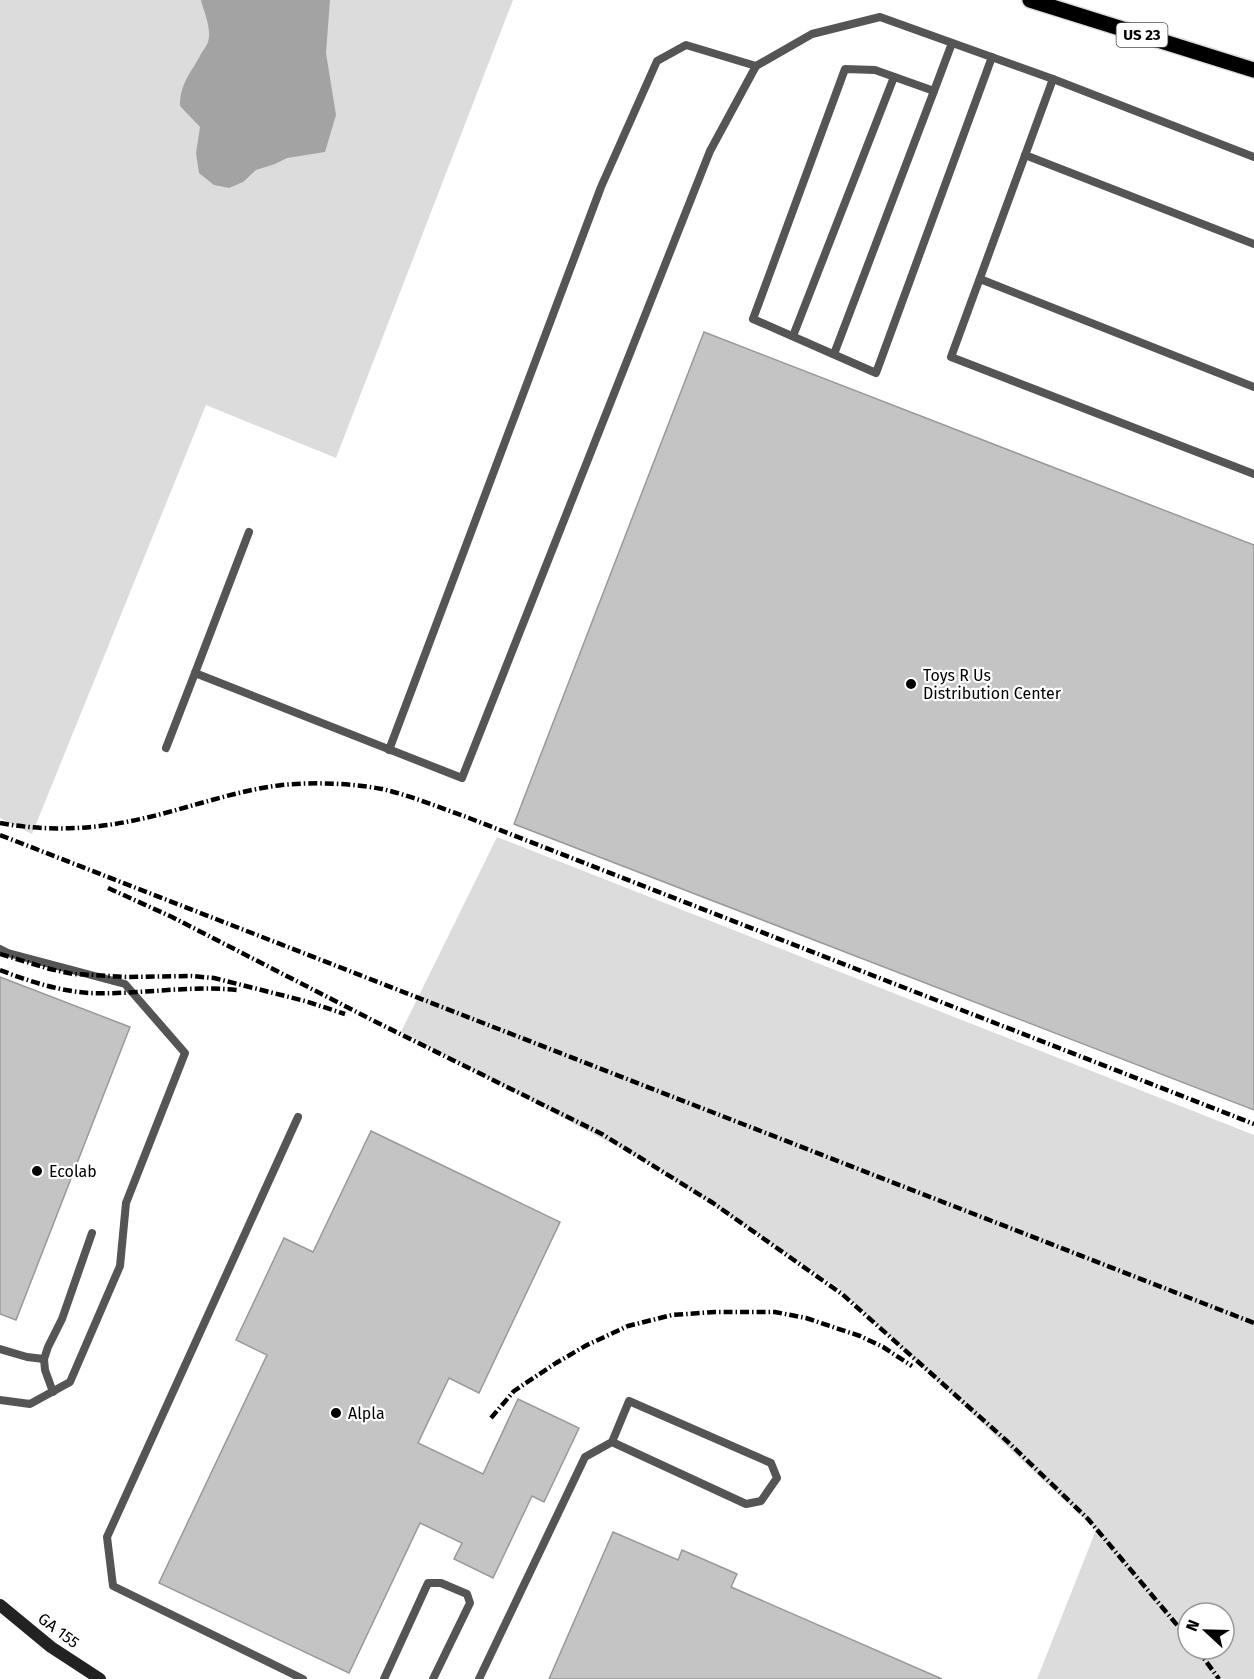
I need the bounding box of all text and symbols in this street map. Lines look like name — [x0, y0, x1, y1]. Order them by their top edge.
road number: US 23 — [1116, 23, 1168, 47]
place label: Toys R Us Distribution Center — [923, 666, 1062, 703]
marker: Toys R Us Distribution Center — [904, 677, 918, 691]
place label: Ecolab — [49, 1162, 97, 1181]
marker: Ecolab — [30, 1164, 44, 1178]
place label: Alpla — [348, 1404, 385, 1423]
marker: Alpla — [329, 1406, 343, 1420]
north arrow — [1176, 1601, 1236, 1661]
street label: GA 155 — [34, 1609, 83, 1652]
text: N — [1182, 1617, 1203, 1634]

